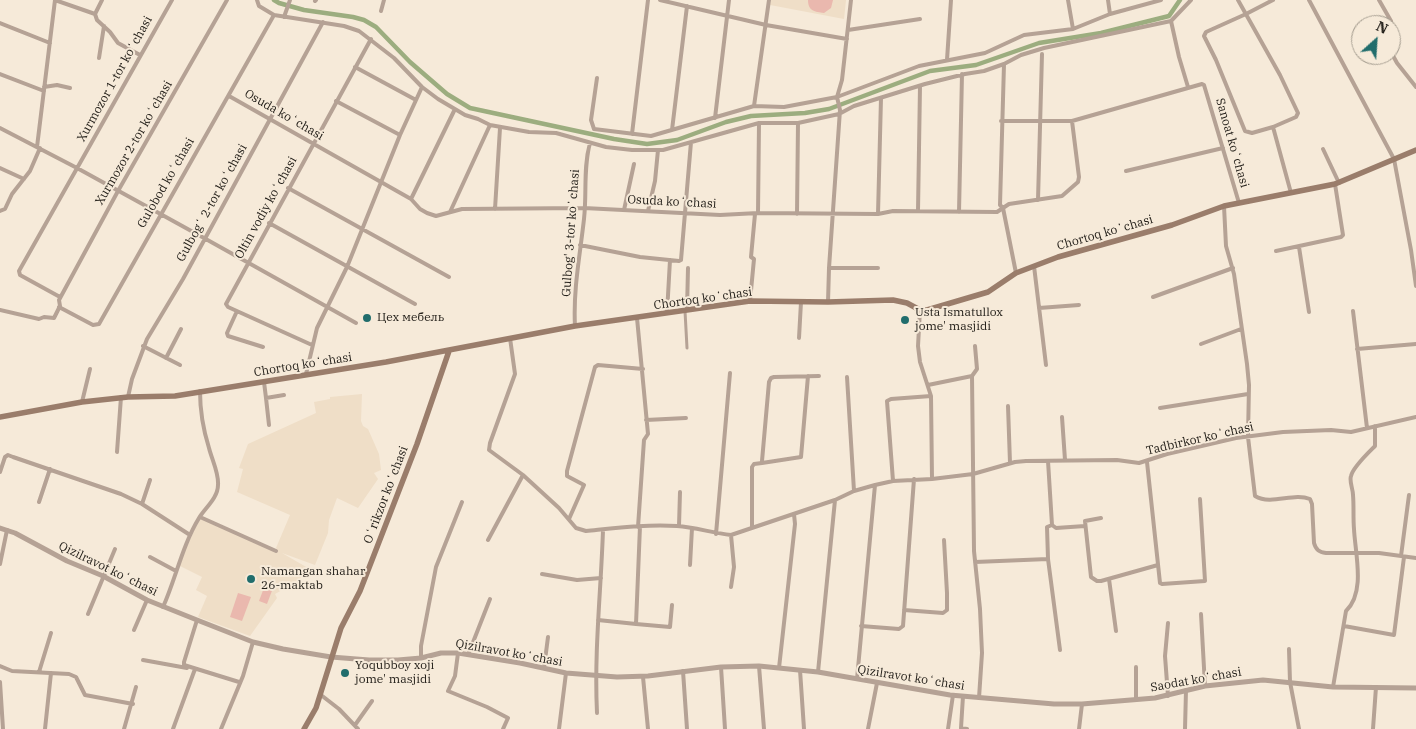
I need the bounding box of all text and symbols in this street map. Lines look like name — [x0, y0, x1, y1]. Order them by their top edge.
street label: Xurmozor 1-tor koʻchasi — [74, 14, 156, 144]
north arrow — [1351, 15, 1401, 65]
text: N — [1373, 17, 1391, 38]
street label: Xurmozor 2-tor koʻchasi — [92, 78, 176, 208]
street label: Osuda koʻchasi — [242, 86, 326, 144]
street label: Sanoat koʻchasi — [1212, 97, 1252, 189]
street label: Gulobod koʻchasi — [134, 136, 198, 230]
street label: Gulbogʻ 2-tor koʻchasi — [174, 142, 250, 264]
street label: Oltin vodiy koʻchasi — [232, 154, 300, 262]
street label: Gulbog' 3-tor koʻchasi — [559, 169, 583, 297]
street label: Osuda koʻchasi — [627, 192, 717, 212]
street label: Chortoq koʻchasi — [1055, 212, 1155, 254]
street label: Chortoq koʻchasi — [653, 285, 753, 313]
place label: Usta Ismatullox jome' masjidi — [915, 306, 1003, 334]
place label: Цех мебель — [377, 311, 444, 325]
marker: Цех мебель — [361, 312, 373, 324]
marker: Usta Ismatullox jome' masjidi — [899, 314, 911, 326]
street label: Chortoq koʻchasi — [253, 350, 353, 380]
street label: Tadbirkor koʻchasi — [1145, 420, 1255, 458]
street label: Oʻrikzor koʻchasi — [361, 444, 411, 546]
street label: Qizilravot koʻchasi — [56, 539, 160, 599]
place label: Namangan shahar 26-maktab — [261, 565, 365, 593]
marker: Namangan shahar 26-maktab — [245, 573, 257, 585]
street label: Qizilravot koʻchasi — [454, 637, 564, 669]
place label: Yoqubboy xoji jome' masjidi — [355, 659, 434, 687]
street label: Qizilravot koʻchasi — [856, 662, 966, 694]
street label: Saodat koʻchasi — [1149, 665, 1243, 695]
marker: Yoqubboy xoji jome' masjidi — [339, 667, 351, 679]

